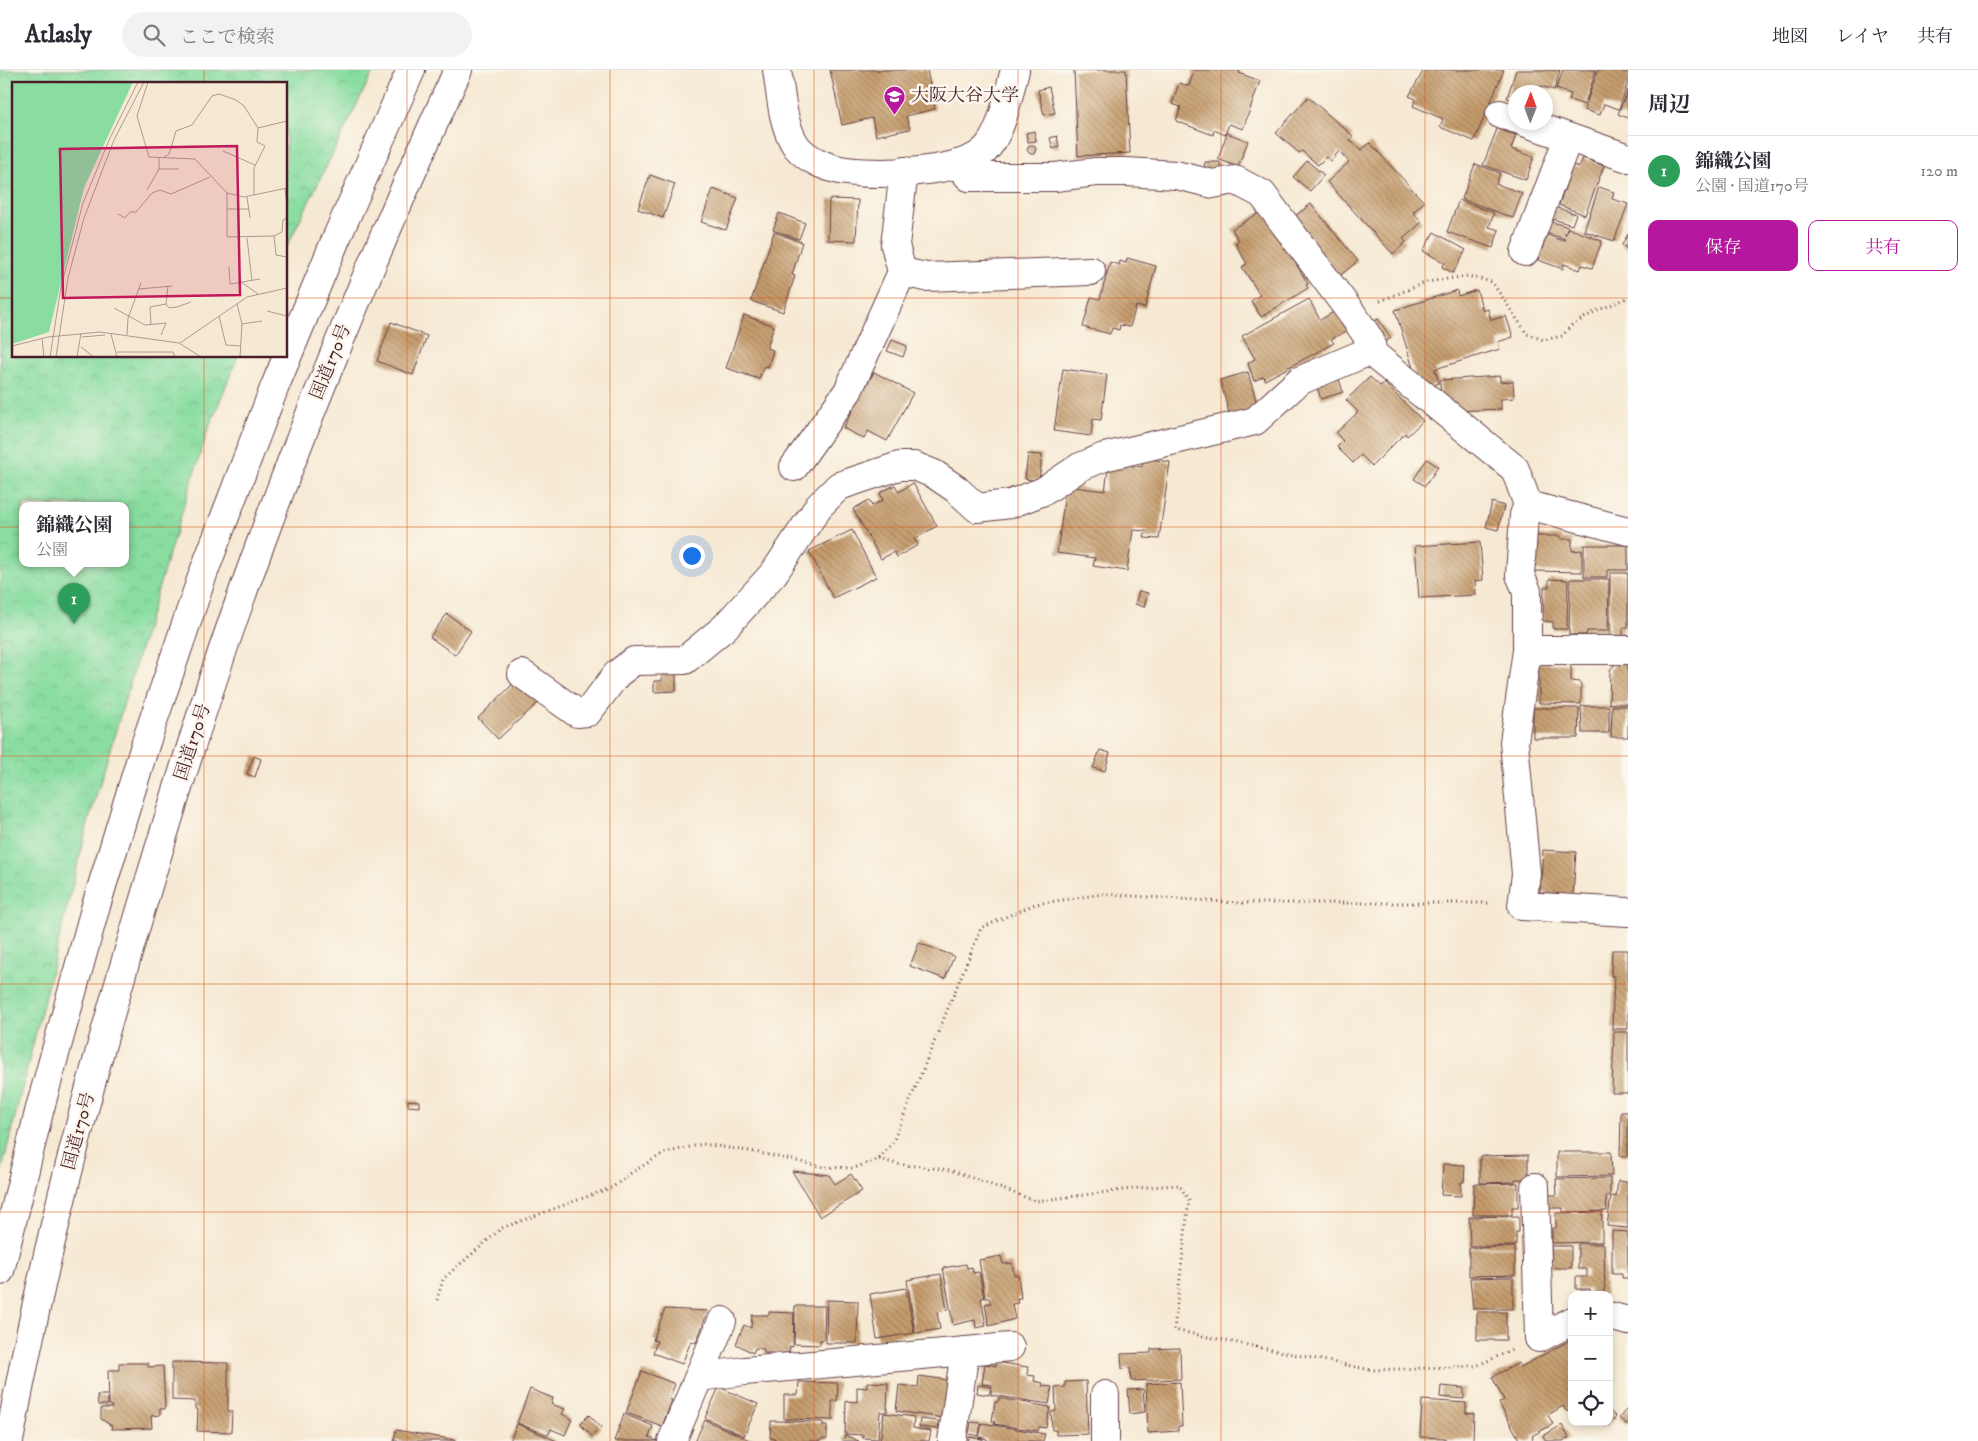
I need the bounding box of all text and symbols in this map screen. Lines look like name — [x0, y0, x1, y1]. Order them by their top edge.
search box — [122, 12, 472, 57]
text: Atlasly — [25, 20, 92, 50]
icon: search — [140, 21, 168, 49]
text: ここで検索 — [180, 26, 275, 49]
text: 地図 — [1772, 26, 1808, 48]
text: レイヤ — [1836, 26, 1889, 48]
text: 共有 — [1917, 26, 1953, 48]
inset map — [12, 82, 288, 358]
school or university icon: 大阪大谷大学 — [883, 84, 907, 115]
place label: 大阪大谷大学 — [911, 85, 1019, 107]
north arrow — [1508, 85, 1553, 130]
text: 周辺 — [1648, 92, 1690, 118]
text: 錦織公園 — [1695, 150, 1771, 173]
text: 1 — [1661, 161, 1667, 181]
text: 120 m — [1920, 161, 1958, 181]
text: 公園 · 国道170号 — [1695, 176, 1809, 196]
button: 保存 — [1648, 220, 1798, 271]
button: 共有 — [1808, 220, 1958, 271]
street label: 国道170号 — [306, 321, 356, 403]
popup — [19, 502, 129, 567]
text: 錦織公園 — [36, 514, 112, 537]
text: 公園 — [36, 540, 68, 560]
your location — [679, 543, 705, 569]
pin: 1 — [58, 583, 90, 624]
street label: 国道170号 — [170, 701, 216, 783]
street label: 国道170号 — [58, 1090, 100, 1172]
map controls — [1568, 1291, 1613, 1426]
button: + — [1568, 1291, 1613, 1336]
button: − — [1568, 1336, 1613, 1381]
button: locate — [1568, 1381, 1613, 1426]

